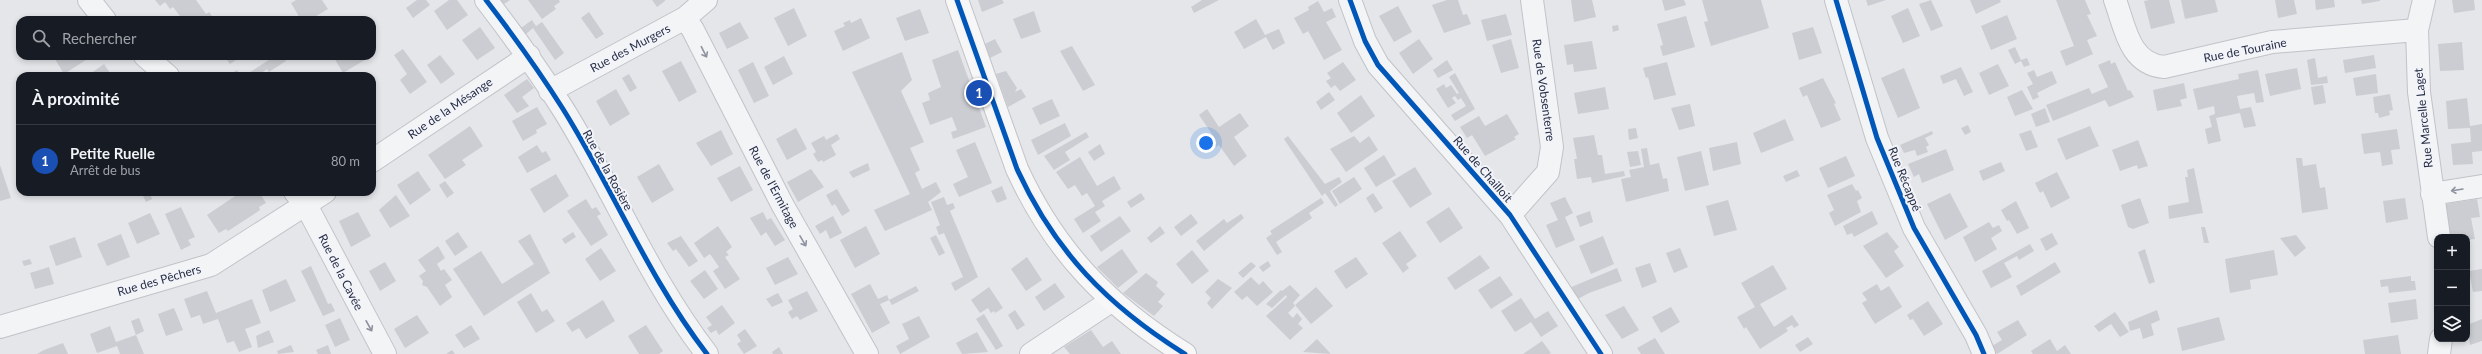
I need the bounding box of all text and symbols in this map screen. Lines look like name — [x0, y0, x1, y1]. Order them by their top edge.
search box — [16, 16, 376, 60]
street label: Rue des Murgers — [587, 21, 673, 75]
icon: search — [30, 27, 52, 49]
text: Rechercher — [62, 29, 136, 47]
street label: Rue de Touraine — [2202, 35, 2288, 65]
street label: Rue de Vobsenterre — [1529, 38, 1559, 142]
one-way arrow — [701, 45, 709, 57]
street label: Rue Marcelle Laget — [2410, 67, 2436, 169]
street label: Rue de la Mésange — [405, 74, 495, 142]
pin: 1 — [966, 78, 992, 108]
text: À proximité — [32, 88, 120, 109]
street label: Rue de la Rosière — [580, 127, 636, 213]
your location — [1196, 133, 1216, 153]
street label: Rue de Chailloit — [1450, 133, 1516, 206]
street label: Rue de l'Ermitage — [746, 143, 802, 231]
text: Petite Ruelle — [70, 144, 155, 162]
street label: Rue Récappé — [1885, 145, 1925, 213]
text: 1 — [41, 153, 49, 169]
text: 80 m — [331, 153, 360, 169]
text: Arrêt de bus — [70, 162, 140, 178]
one-way arrow — [2451, 186, 2464, 194]
street label: Rue de la Cavée — [315, 231, 367, 313]
map controls — [2434, 234, 2470, 342]
button: + — [2434, 234, 2470, 270]
one-way arrow — [800, 235, 808, 247]
street label: Rue des Pêchers — [115, 261, 203, 299]
button: − — [2434, 270, 2470, 306]
button: layers — [2434, 306, 2470, 342]
one-way arrow — [366, 320, 374, 332]

